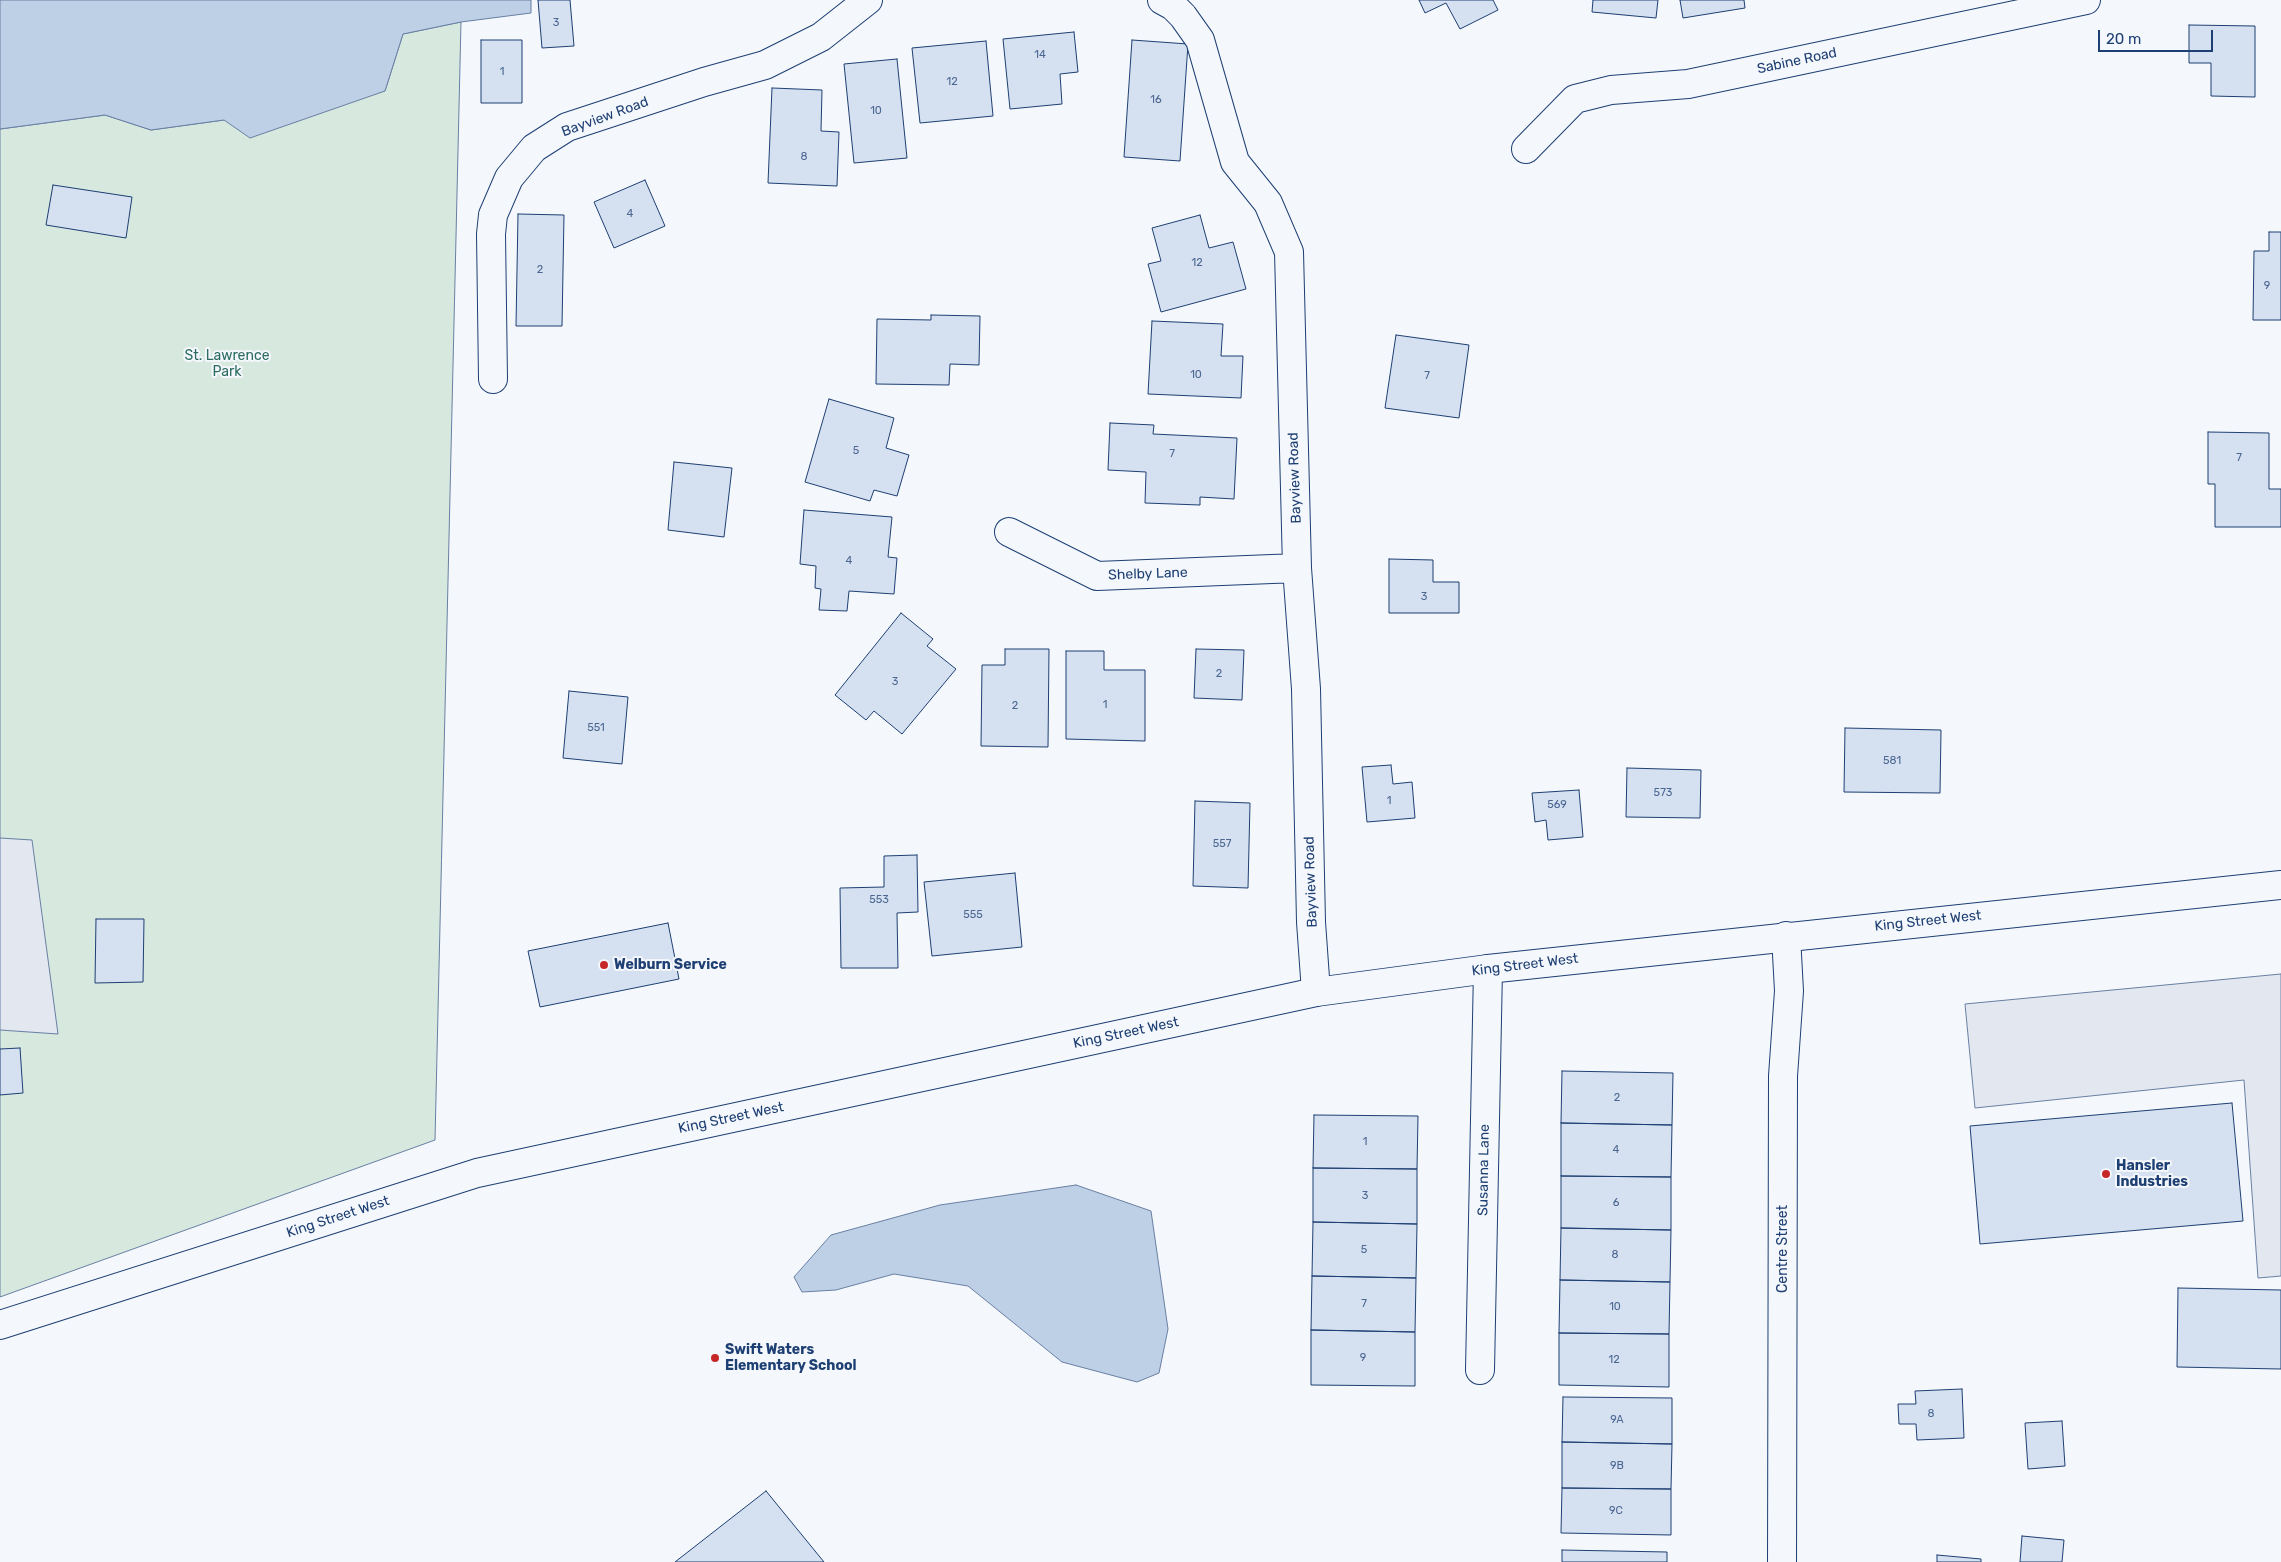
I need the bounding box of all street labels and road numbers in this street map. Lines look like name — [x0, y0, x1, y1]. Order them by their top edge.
street label: Sabine Road — [1756, 44, 1838, 78]
street label: Bayview Road — [559, 93, 651, 141]
street label: Bayview Road — [1285, 432, 1305, 524]
street label: Shelby Lane — [1108, 564, 1188, 584]
street label: Bayview Road — [1301, 836, 1321, 928]
street label: King Street West — [1874, 907, 1982, 935]
street label: King Street West — [1471, 950, 1579, 980]
street label: King Street West — [1072, 1014, 1180, 1052]
street label: King Street West — [677, 1099, 785, 1137]
street label: Susanna Lane — [1475, 1124, 1493, 1216]
street label: King Street West — [284, 1192, 392, 1242]
street label: Centre Street — [1775, 1205, 1791, 1293]

